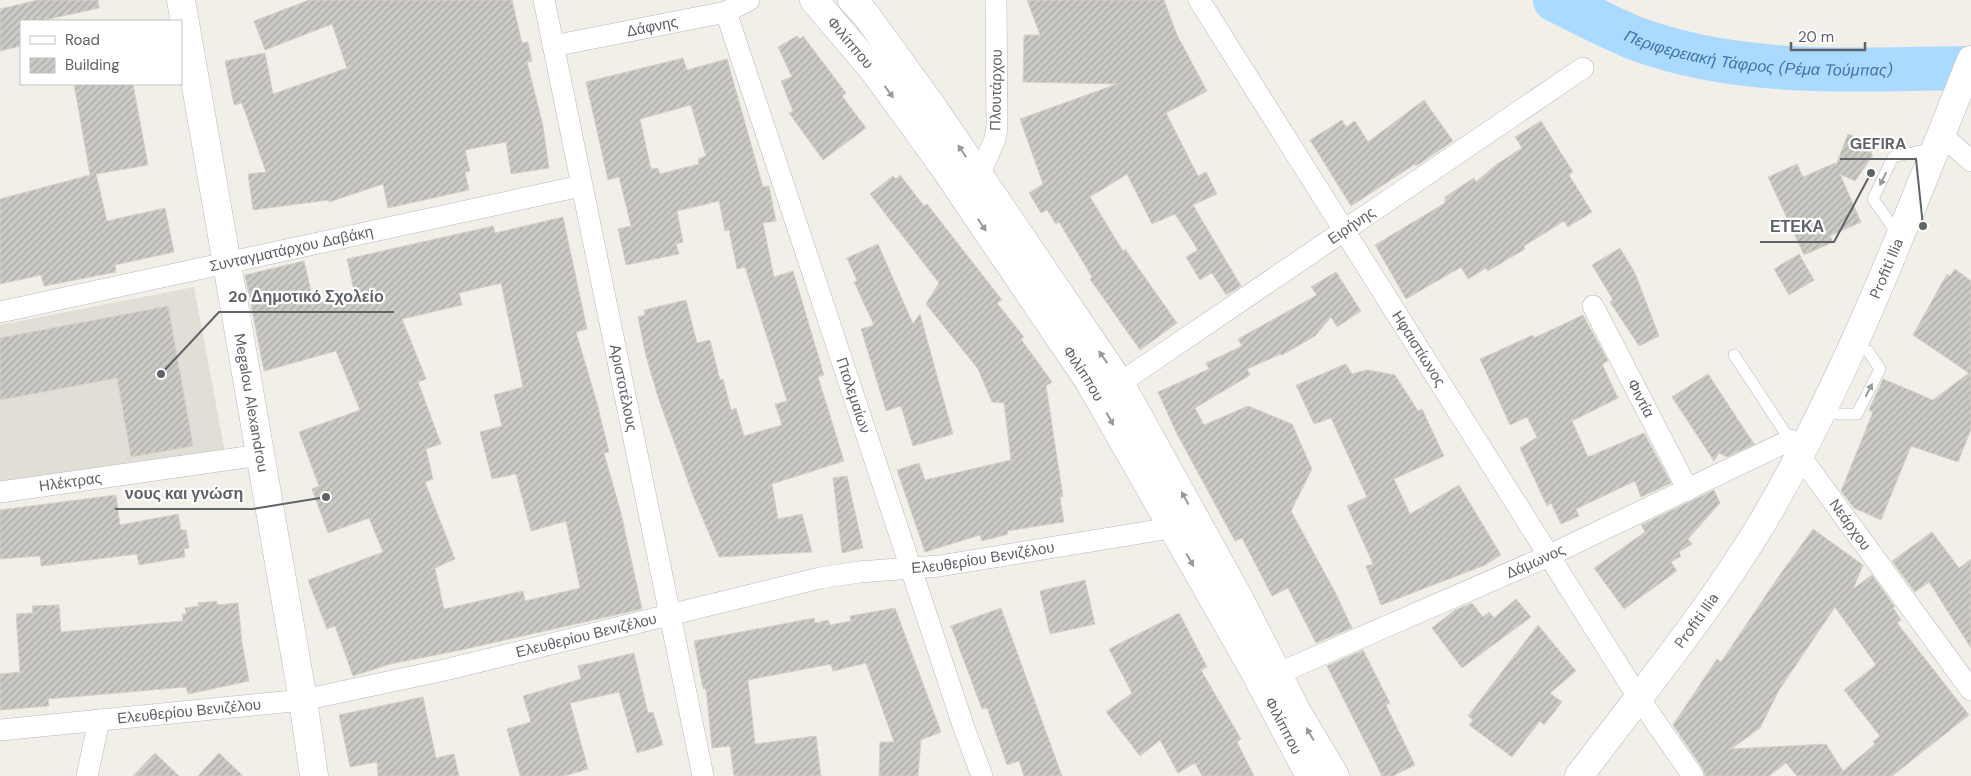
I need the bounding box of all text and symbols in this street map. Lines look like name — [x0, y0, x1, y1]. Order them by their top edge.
street label: Δάφνης — [625, 12, 679, 41]
street label: Φιλίππου — [822, 13, 878, 73]
legend — [20, 20, 182, 85]
scale bar — [1791, 20, 1865, 52]
water label: Περιφερειακή Τάφρος (Ρέμα Τούμπας) — [1621, 25, 1893, 81]
text: 20 m — [1798, 27, 1834, 47]
text: Road — [65, 30, 100, 50]
street label: Πλουτάρχου — [985, 49, 1007, 131]
text: Building — [65, 55, 120, 75]
one-way arrow — [884, 85, 894, 99]
callout: GEFIRA — [1840, 128, 1916, 159]
text: GEFIRA — [1850, 133, 1906, 154]
one-way arrow — [957, 144, 967, 158]
one-way arrow — [1879, 172, 1887, 186]
street label: Ειρήνης — [1324, 202, 1379, 249]
callout: ΕΤΕΚΑ — [1760, 211, 1834, 242]
text: ΕΤΕΚΑ — [1770, 216, 1825, 237]
one-way arrow — [978, 218, 987, 231]
street label: Συνταγματάρχου Δαβάκη — [207, 221, 375, 276]
street label: Profiti Ilia — [1865, 235, 1908, 302]
callout: 2ο Δημοτικό Σχολείο — [219, 281, 394, 312]
text: 2ο Δημοτικό Σχολείο — [228, 286, 384, 307]
street label: Ηφαιστίωνος — [1387, 307, 1450, 390]
street label: Megalou Alexandrou — [229, 332, 273, 474]
street label: Αριστοτέλους — [605, 342, 642, 433]
street label: Φιλίππου — [1058, 342, 1108, 405]
one-way arrow — [1098, 351, 1108, 364]
street label: Πτολεμαίων — [832, 355, 875, 436]
street label: Φιντία — [1622, 376, 1659, 421]
one-way arrow — [1865, 383, 1873, 398]
one-way arrow — [1106, 412, 1114, 426]
street label: Ηλέκτρας — [38, 468, 103, 496]
callout: νους και γνώση — [115, 478, 253, 509]
text: νους και γνώση — [125, 483, 243, 504]
one-way arrow — [1180, 491, 1189, 504]
street label: Νεάρχου — [1825, 495, 1876, 554]
street label: Ελευθερίου Βενιζέλου — [911, 537, 1056, 578]
street label: Δάμωνος — [1503, 539, 1568, 583]
one-way arrow — [1186, 553, 1194, 568]
street label: Profiti Ilia — [1670, 589, 1723, 652]
street label: Ελευθερίου Βενιζέλου — [514, 608, 659, 662]
street label: Ελευθερίου Βενιζέλου — [116, 694, 262, 728]
street label: Φιλίππου — [1260, 694, 1307, 758]
one-way arrow — [1306, 726, 1314, 741]

